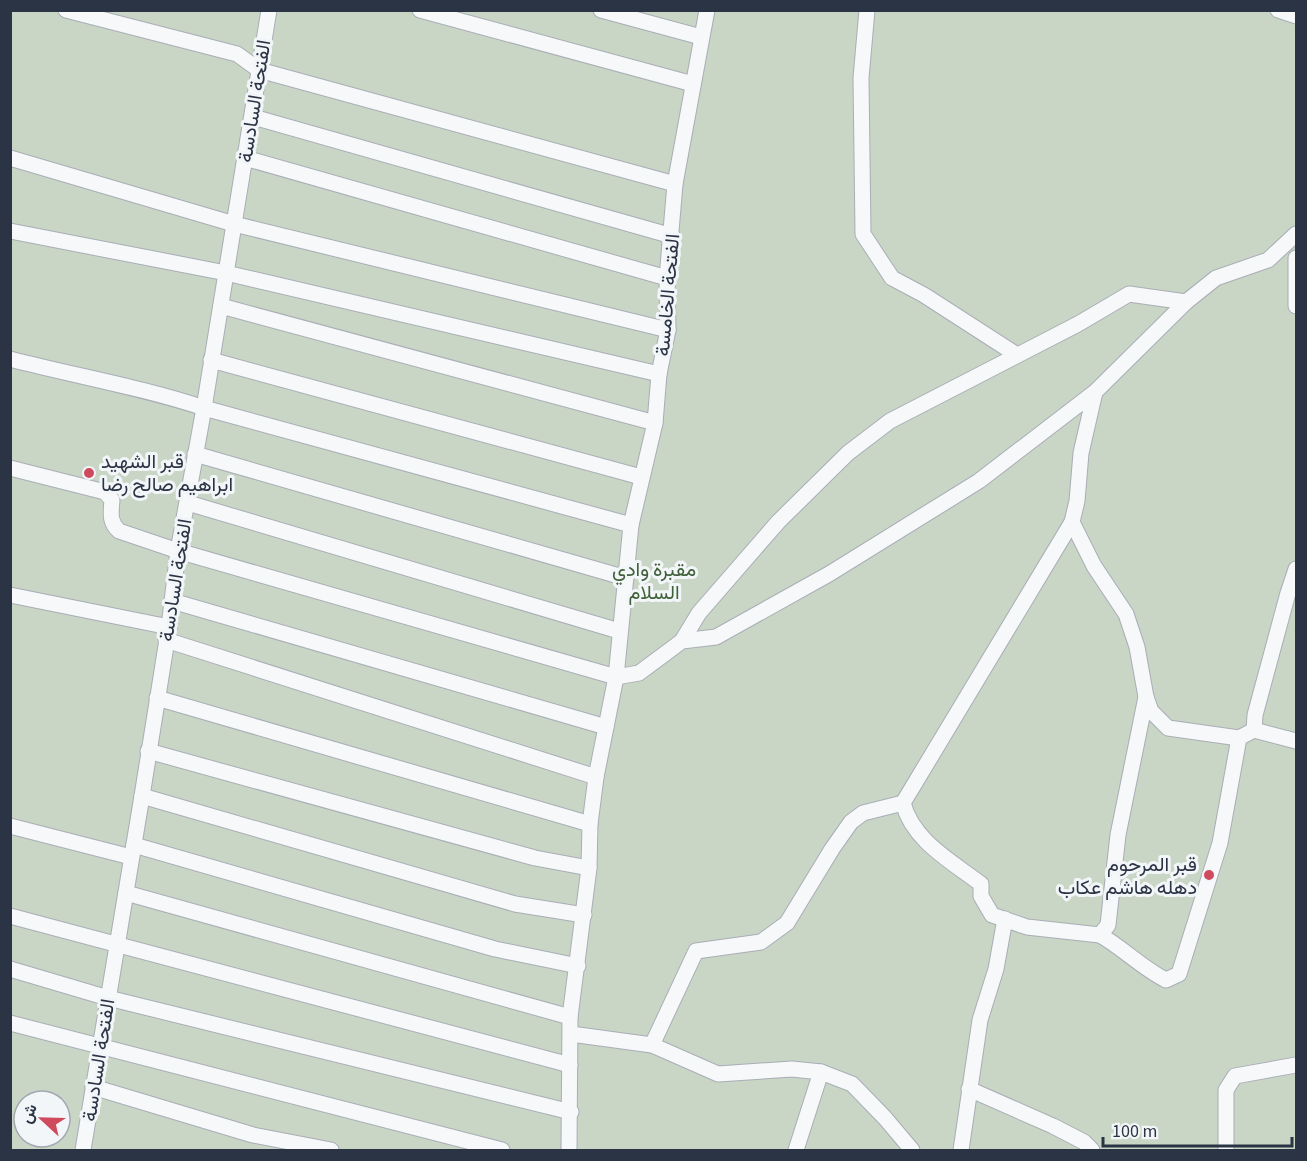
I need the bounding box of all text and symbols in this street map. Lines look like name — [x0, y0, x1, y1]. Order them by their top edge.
street label: الفتحة السادسة — [231, 38, 278, 164]
street label: الفتحة الخامسة — [649, 233, 687, 357]
place label: قبر الشهيد ابراهيم صالح رضا — [101, 448, 233, 499]
marker: قبر الشهيد ابراهيم صالح رضا — [82, 466, 96, 480]
street label: الفتحة السادسة — [152, 517, 199, 643]
park label: مقبرة وادي السلام — [612, 556, 696, 607]
place label: قبر المرحوم دهله هاشم عكاب — [1058, 851, 1197, 902]
marker: قبر المرحوم دهله هاشم عكاب — [1202, 868, 1216, 882]
street label: الفتحة السادسة — [75, 997, 122, 1123]
north arrow — [12, 1089, 72, 1149]
text: ش — [15, 1101, 43, 1127]
scale bar — [1103, 1110, 1292, 1148]
text: 100 m — [1112, 1119, 1157, 1144]

